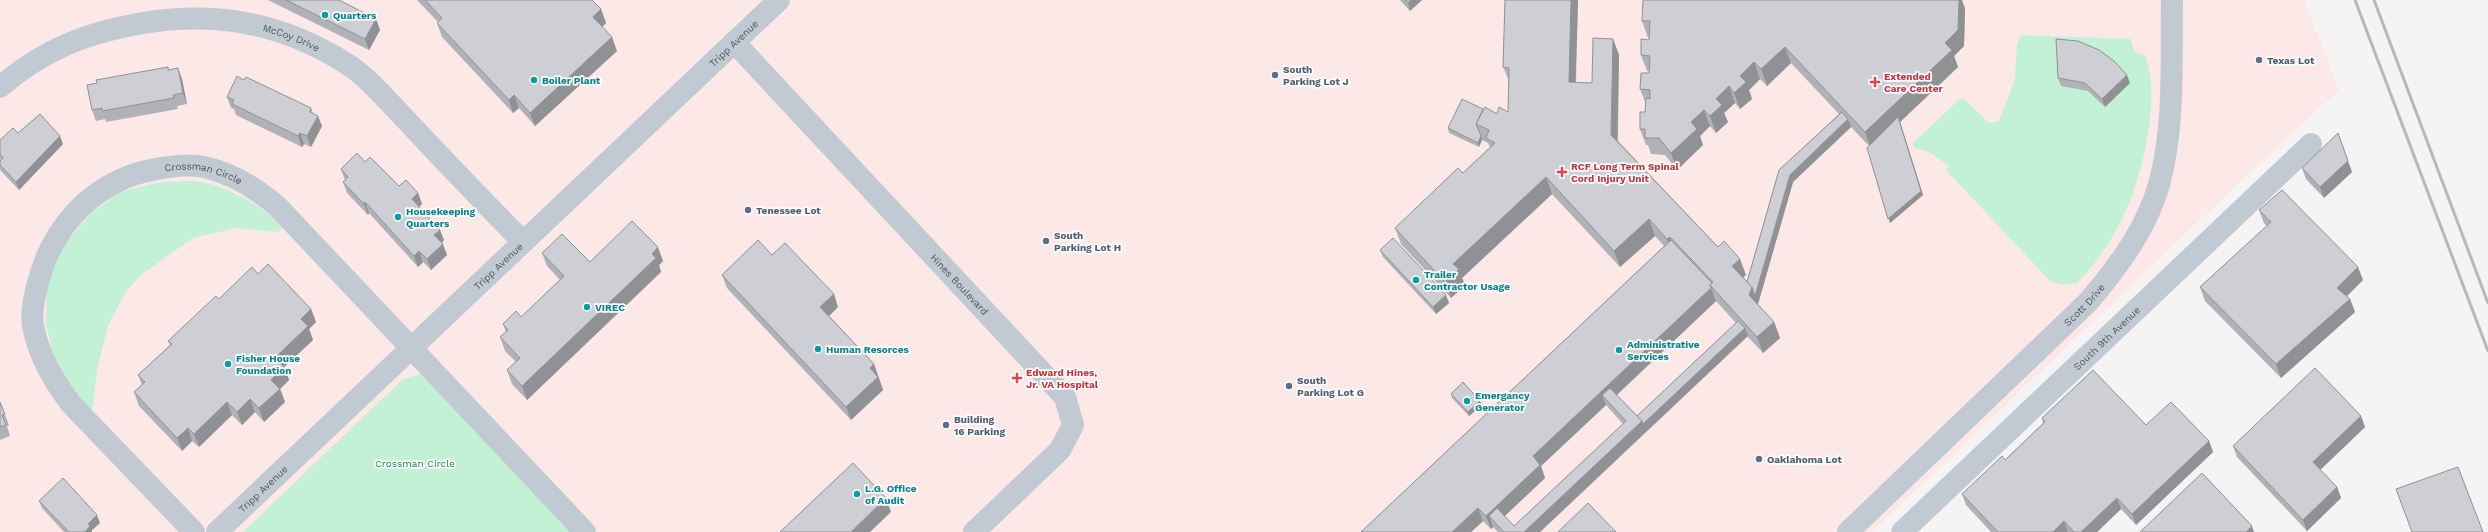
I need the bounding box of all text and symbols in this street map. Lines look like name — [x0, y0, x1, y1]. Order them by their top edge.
marker: Quarters — [320, 10, 330, 20]
place label: Quarters — [333, 10, 377, 21]
street label: Tripp Avenue — [707, 18, 761, 69]
street label: McCoy Drive — [262, 22, 322, 54]
marker: Texas Lot — [2254, 55, 2264, 65]
place label: Texas Lot — [2267, 55, 2315, 66]
place label: South Parking Lot J — [1283, 64, 1349, 87]
marker: South Parking Lot J — [1270, 70, 1280, 80]
place label: Extended Care Center — [1884, 71, 1943, 94]
marker: Boiler Plant — [529, 75, 539, 85]
place label: Boiler Plant — [542, 75, 601, 86]
marker: Extended Care Center — [1869, 76, 1881, 88]
street label: Crossman Circle — [164, 160, 244, 187]
place label: RCF Long Term Spinal Cord Injury Unit — [1571, 161, 1680, 184]
marker: RCF Long Term Spinal Cord Injury Unit — [1556, 166, 1568, 178]
marker: Tenessee Lot — [743, 205, 753, 215]
place label: Tenessee Lot — [756, 205, 821, 216]
place label: Housekeeping Quarters — [406, 206, 476, 229]
marker: Housekeeping Quarters — [393, 212, 403, 222]
place label: South Parking Lot H — [1054, 230, 1121, 253]
marker: South Parking Lot H — [1041, 236, 1051, 246]
street label: Tripp Avenue — [472, 240, 525, 292]
street label: Hines Boulevard — [928, 252, 990, 317]
place label: Trailer Contractor Usage — [1424, 269, 1510, 292]
marker: Trailer Contractor Usage — [1411, 275, 1421, 285]
street label: Scott Drive — [2062, 281, 2107, 328]
marker: VIREC — [582, 302, 592, 312]
place label: VIREC — [595, 302, 625, 313]
street label: South 9th Avenue — [2071, 304, 2143, 372]
place label: Administrative Services — [1627, 339, 1700, 362]
marker: Human Resorces — [813, 344, 823, 354]
place label: Human Resorces — [826, 344, 909, 355]
marker: Administrative Services — [1614, 345, 1624, 355]
place label: Fisher House Foundation — [236, 353, 300, 376]
marker: Fisher House Foundation — [223, 359, 233, 369]
place label: Edward Hines, Jr. VA Hospital — [1026, 367, 1099, 390]
marker: Edward Hines, Jr. VA Hospital — [1011, 372, 1023, 384]
place label: South Parking Lot G — [1297, 375, 1364, 398]
marker: South Parking Lot G — [1284, 381, 1294, 391]
place label: Emergancy Generator — [1475, 390, 1530, 413]
marker: Emergancy Generator — [1462, 396, 1472, 406]
place label: Building 16 Parking — [954, 414, 1005, 437]
marker: Building 16 Parking — [941, 420, 951, 430]
marker: Oaklahoma Lot — [1754, 454, 1764, 464]
place label: Oaklahoma Lot — [1767, 454, 1843, 465]
park label: Crossman Circle — [375, 458, 455, 469]
street label: Tripp Avenue — [236, 463, 290, 515]
place label: L.G. Office of Audit — [865, 483, 917, 506]
marker: L.G. Office of Audit — [852, 489, 862, 499]

